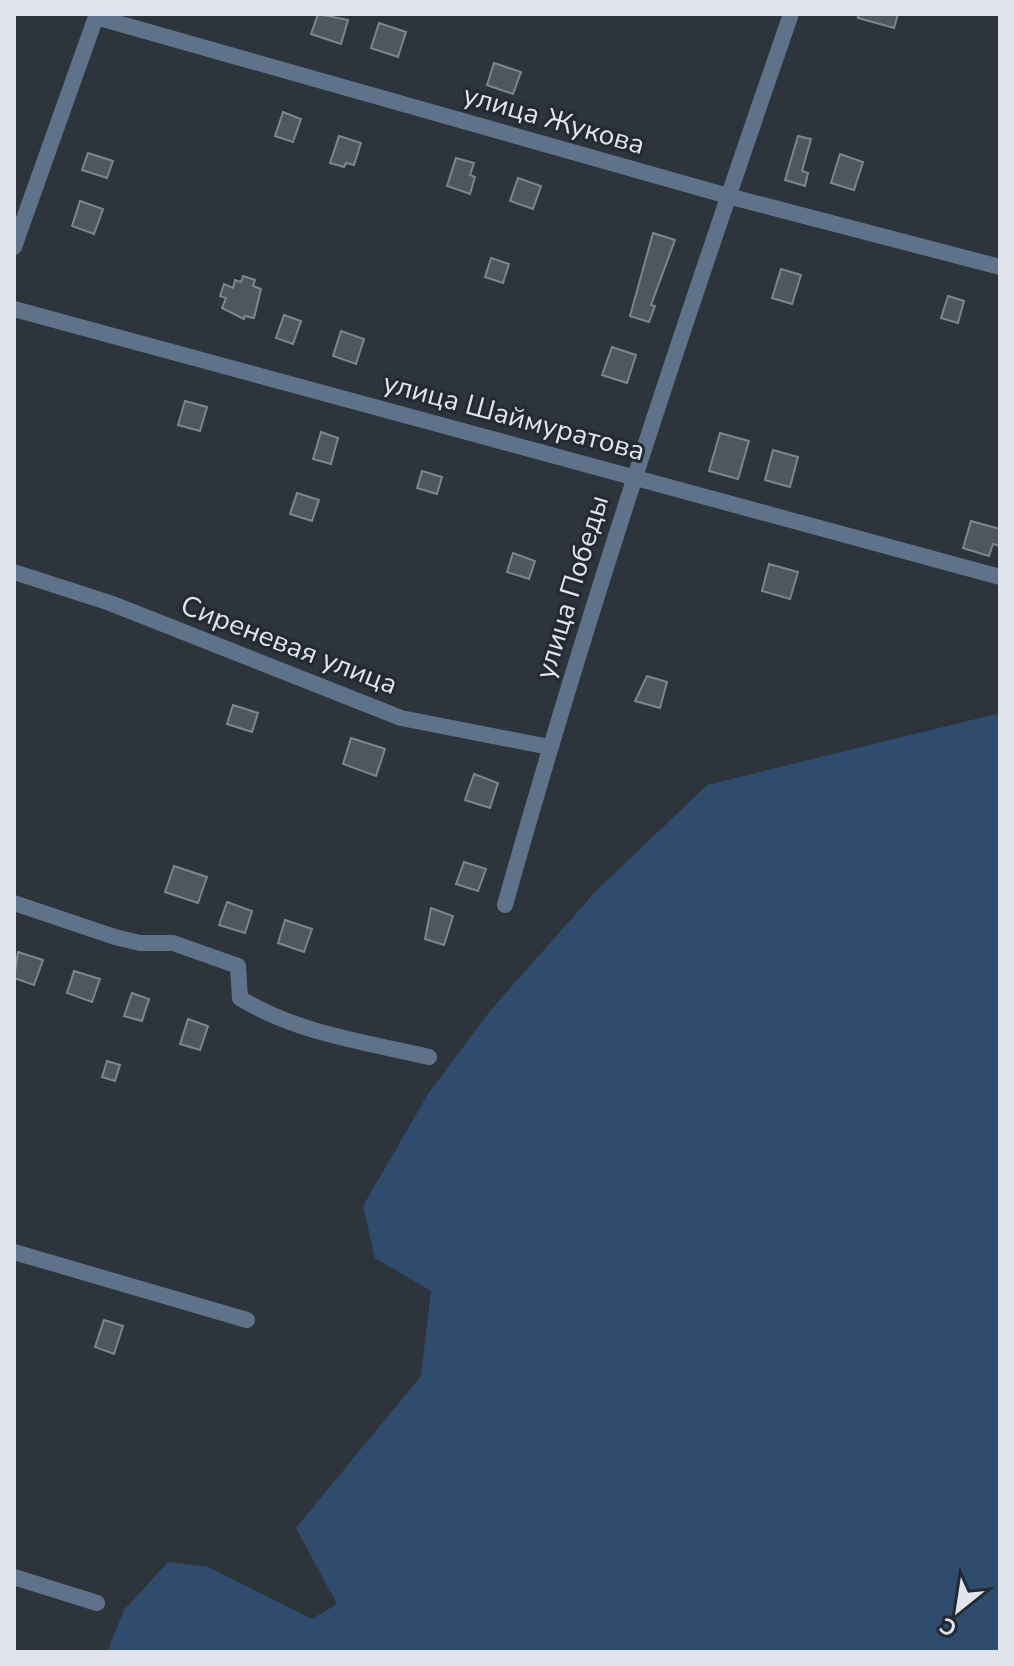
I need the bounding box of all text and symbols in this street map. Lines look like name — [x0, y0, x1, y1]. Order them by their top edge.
street label: улица Жукова — [459, 76, 649, 164]
street label: улица Шаймуратова — [379, 364, 649, 470]
street label: улица Победы — [526, 490, 618, 684]
street label: Сиреневая улица — [175, 586, 403, 704]
north arrow — [918, 1570, 998, 1650]
text: С — [934, 1610, 962, 1643]

